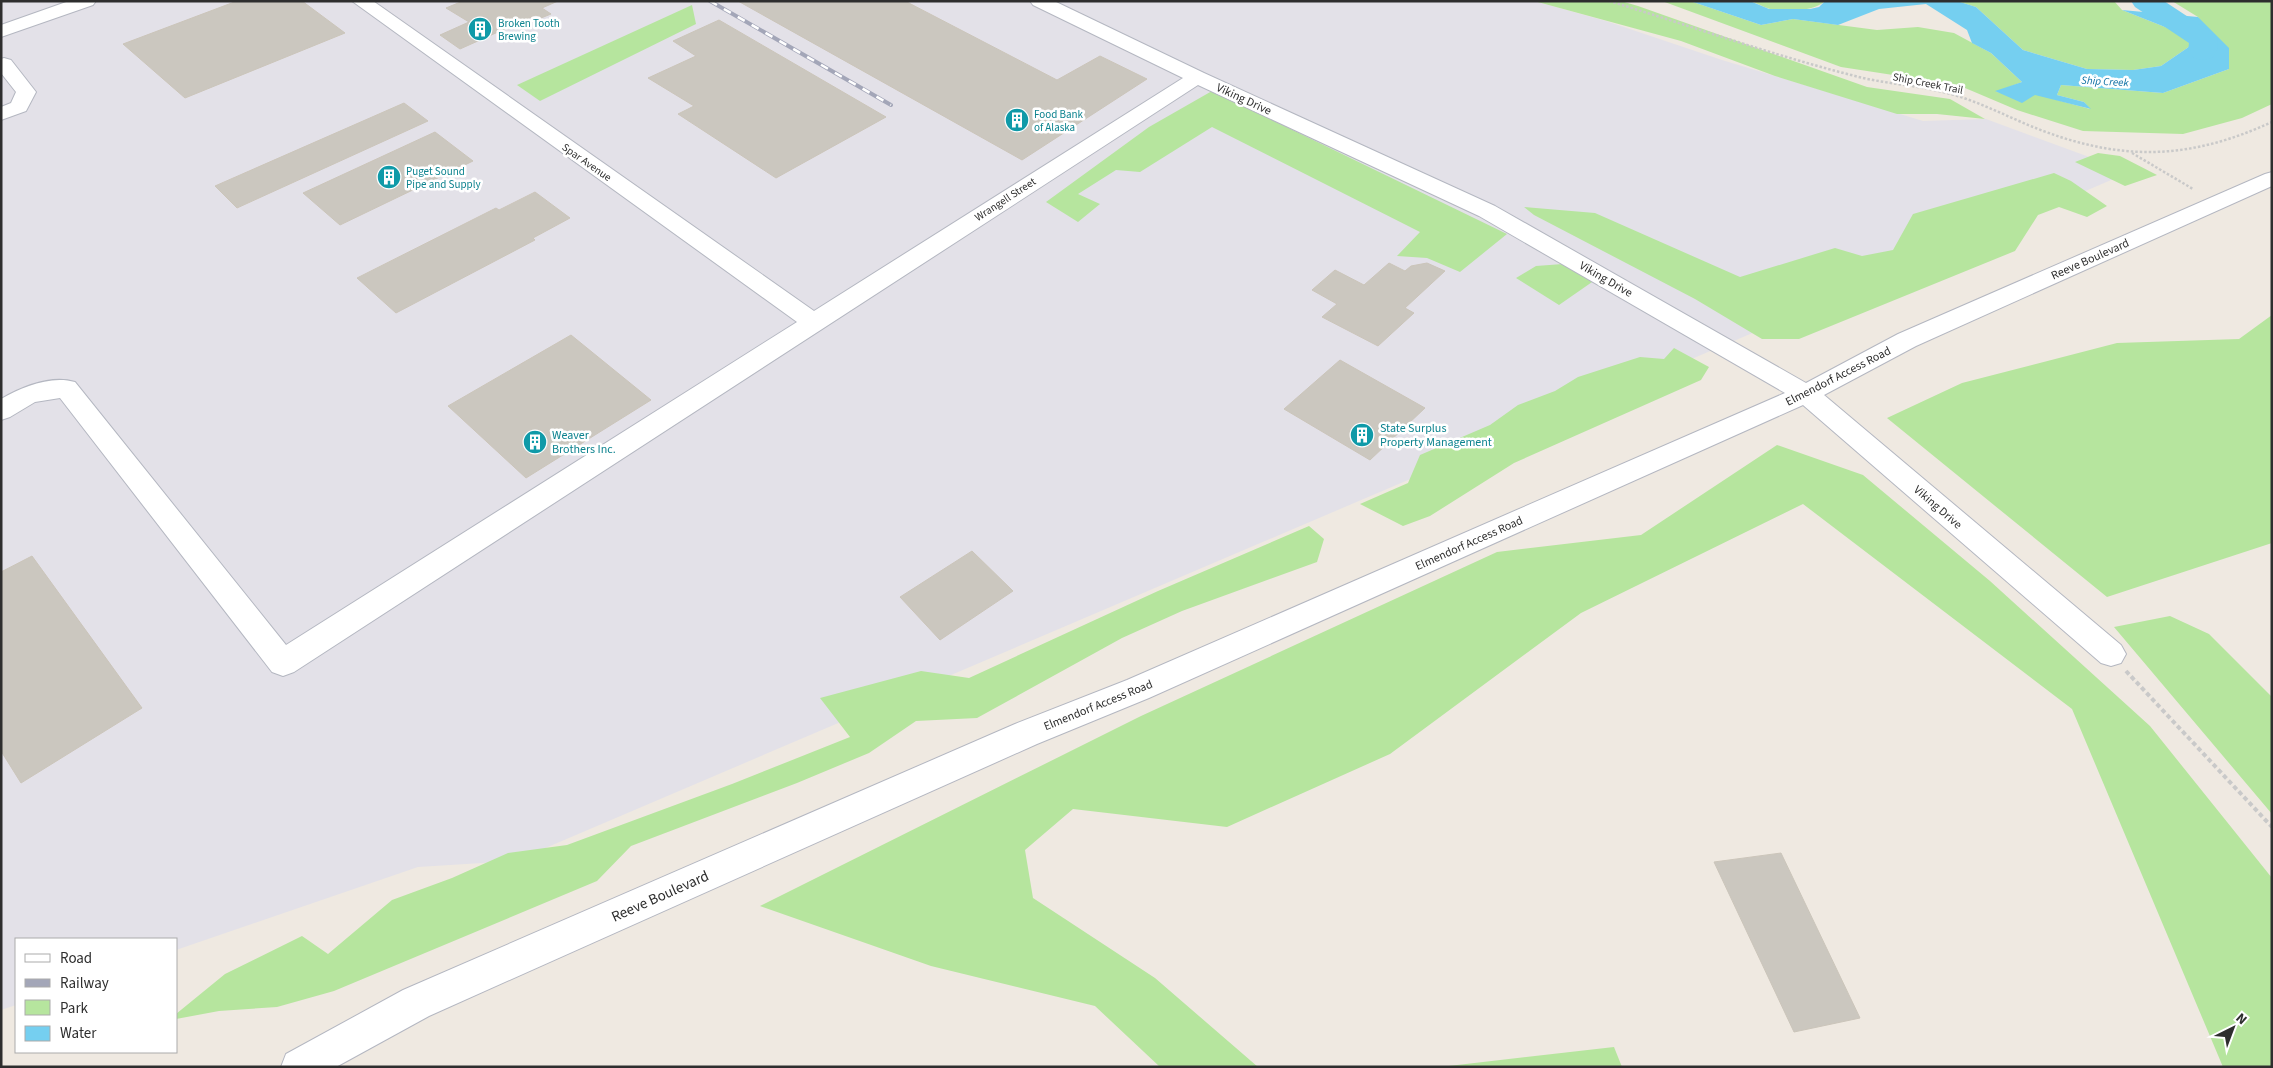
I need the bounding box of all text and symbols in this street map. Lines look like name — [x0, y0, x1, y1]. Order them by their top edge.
building icon: Broken Tooth Brewing — [467, 16, 493, 42]
place label: Broken Tooth Brewing — [498, 16, 560, 44]
street label: Ship Creek Trail — [1891, 69, 1965, 98]
water label: Ship Creek — [2081, 73, 2130, 90]
street label: Viking Drive — [1213, 79, 1274, 120]
building icon: Food Bank of Alaska — [1004, 107, 1030, 133]
place label: Food Bank of Alaska — [1034, 107, 1084, 135]
street label: Spar Avenue — [559, 140, 615, 185]
building icon: Puget Sound Pipe and Supply — [376, 164, 402, 190]
place label: Puget Sound Pipe and Supply — [406, 164, 481, 192]
street label: Wrangell Street — [972, 174, 1039, 225]
street label: Reeve Boulevard — [2048, 235, 2132, 284]
street label: Viking Drive — [1576, 257, 1636, 302]
street label: Elmendorf Access Road — [1783, 342, 1894, 410]
place label: State Surplus Property Management — [1380, 420, 1492, 451]
building icon: State Surplus Property Management — [1349, 422, 1375, 448]
place label: Weaver Brothers Inc. — [552, 427, 616, 458]
building icon: Weaver Brothers Inc. — [522, 429, 548, 455]
street label: Viking Drive — [1910, 482, 1966, 533]
street label: Elmendorf Access Road — [1413, 512, 1526, 575]
street label: Elmendorf Access Road — [1041, 676, 1155, 735]
street label: Reeve Boulevard — [608, 866, 712, 927]
legend — [15, 938, 178, 1053]
text: Road — [60, 948, 92, 969]
text: Railway — [60, 973, 109, 994]
text: Park — [60, 998, 89, 1019]
north arrow — [2208, 1003, 2258, 1053]
text: N — [2231, 1009, 2251, 1030]
text: Water — [60, 1023, 97, 1044]

